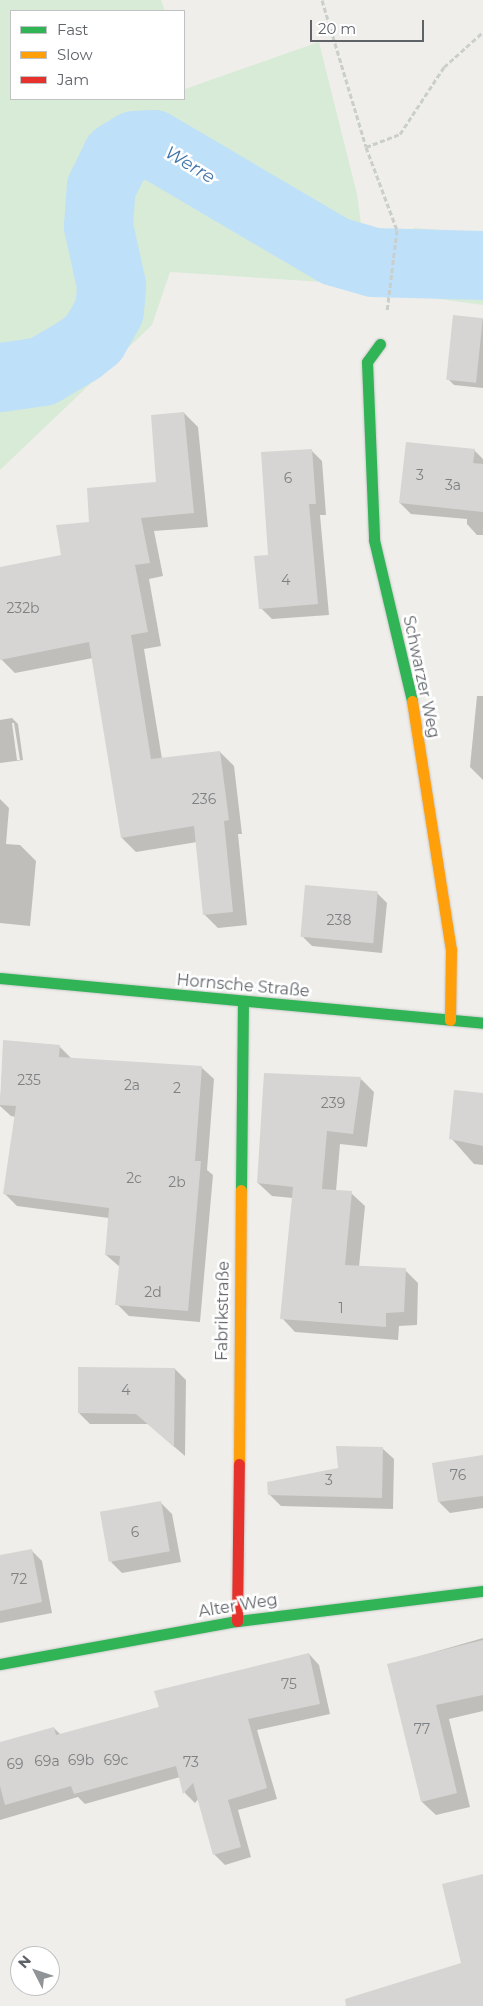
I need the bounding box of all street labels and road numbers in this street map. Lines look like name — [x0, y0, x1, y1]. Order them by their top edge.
street label: Schwarzer Weg — [399, 614, 443, 740]
street label: Hornsche Straße — [176, 971, 310, 1001]
street label: Fabrikstraße — [213, 1261, 233, 1361]
street label: Alter Weg — [197, 1590, 279, 1622]

